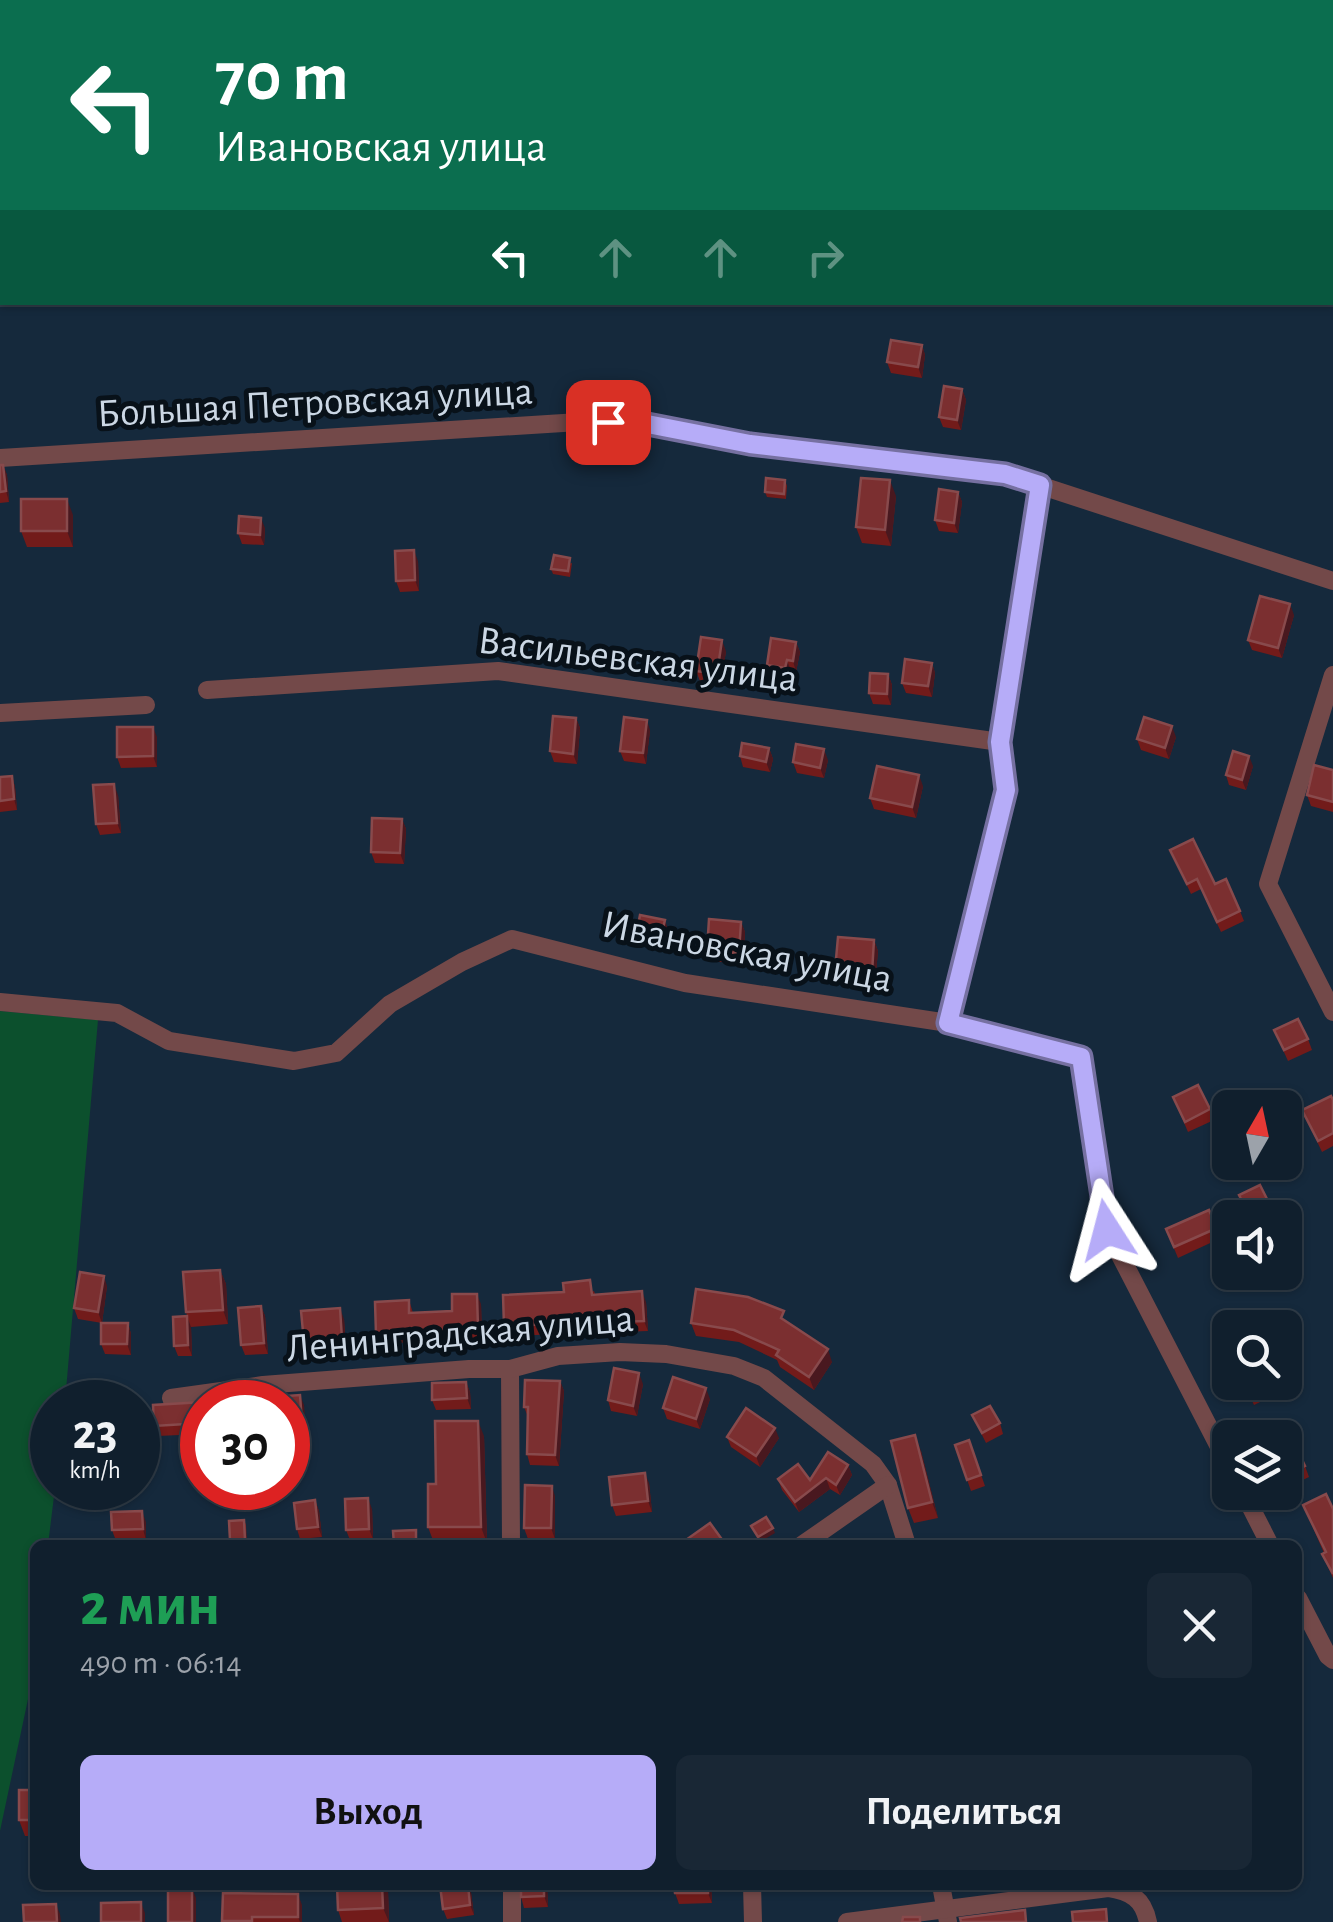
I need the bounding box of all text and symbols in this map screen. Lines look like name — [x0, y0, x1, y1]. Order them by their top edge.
icon: left — [50, 40, 180, 170]
text: 70 m — [215, 43, 349, 113]
text: Ивановская улица — [215, 125, 547, 170]
icon: left — [483, 230, 538, 285]
icon: ahead — [588, 230, 643, 285]
icon: ahead — [693, 230, 748, 285]
icon: right — [798, 230, 853, 285]
street label: Большая Петровская улица — [96, 372, 534, 434]
pin — [566, 380, 651, 465]
icon: arrive — [581, 395, 636, 450]
street label: Васильевская улица — [476, 621, 800, 699]
street label: Ивановская улица — [598, 904, 896, 1000]
north arrow — [1212, 1090, 1302, 1180]
map controls — [1212, 1090, 1302, 1510]
position arrow — [1055, 1178, 1159, 1282]
button: sound — [1212, 1200, 1302, 1290]
street label: Ленинградская улица — [285, 1299, 635, 1369]
button: search — [1212, 1310, 1302, 1400]
speed limit sign: 30 — [180, 1380, 310, 1510]
text: 23 — [72, 1408, 118, 1458]
button: layers — [1212, 1420, 1302, 1510]
text: km/h — [69, 1458, 121, 1483]
button: close — [1147, 1573, 1252, 1678]
text: 2 мин — [80, 1576, 220, 1636]
text: 490 m · 06:14 — [80, 1647, 242, 1679]
button: Выход — [80, 1755, 656, 1870]
button: Поделиться — [676, 1755, 1252, 1870]

